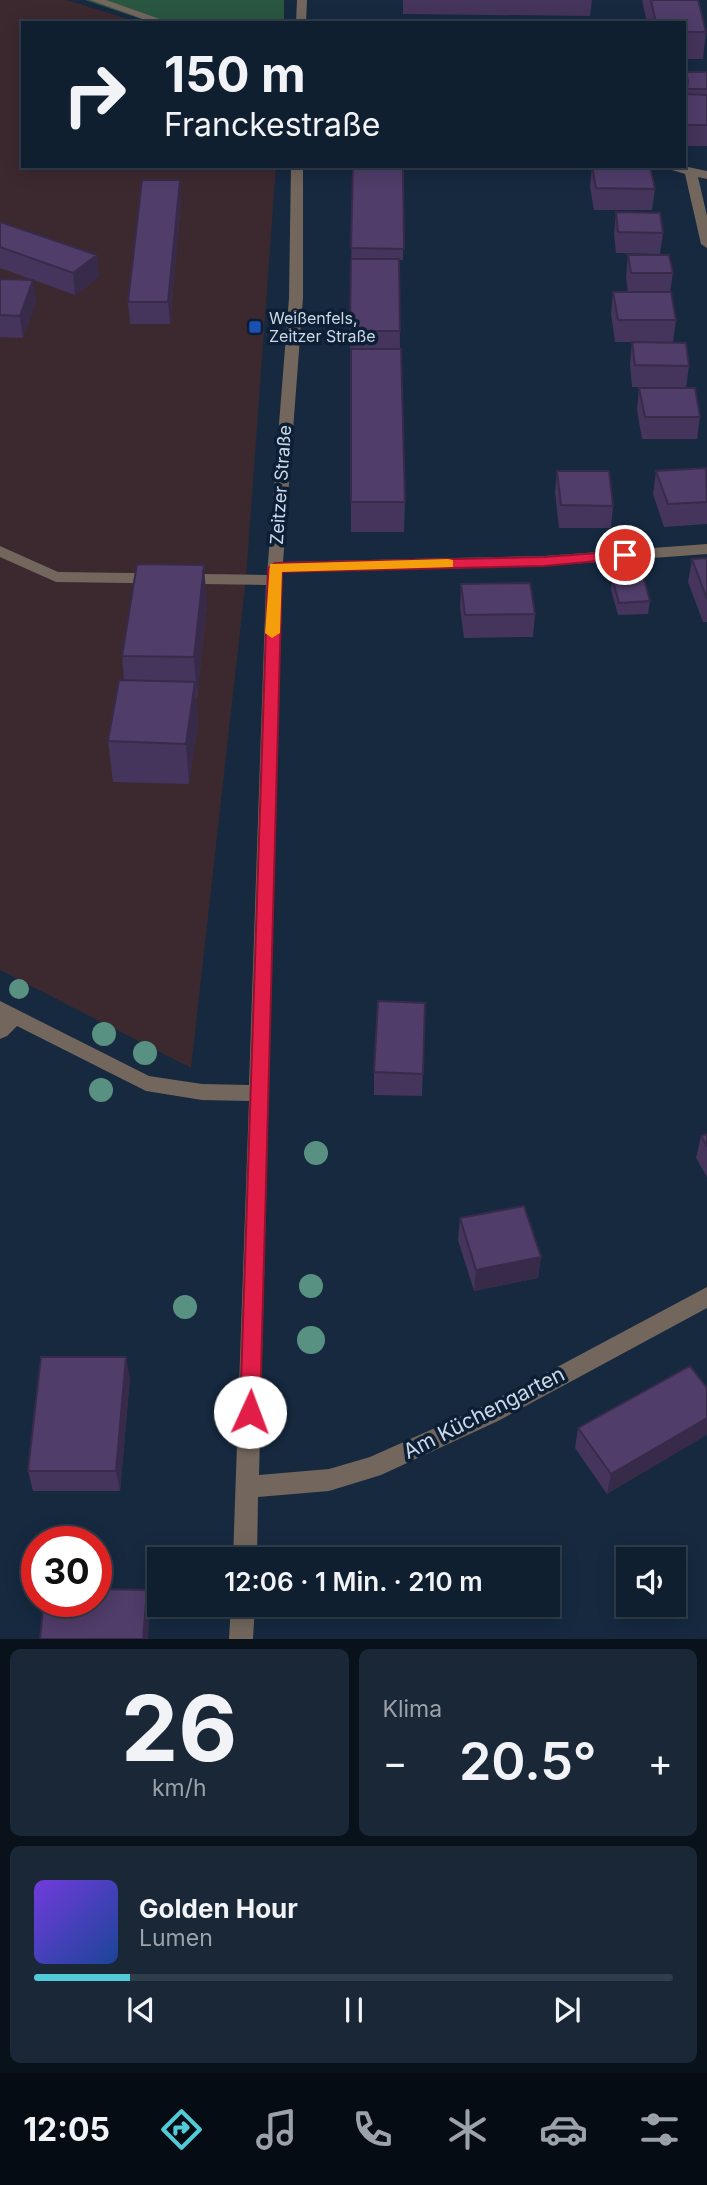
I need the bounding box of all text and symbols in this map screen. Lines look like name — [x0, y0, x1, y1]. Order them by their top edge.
text: 150 m — [164, 45, 306, 104]
icon: right — [49, 49, 140, 140]
text: Franckestraße — [164, 105, 380, 144]
place label: Weißenfels, Zeitzer Straße — [269, 308, 376, 346]
marker: Weißenfels, Zeitzer Straße — [247, 319, 263, 335]
street label: Zeitzer Straße — [266, 424, 295, 546]
pin — [595, 525, 655, 585]
icon: arrive — [606, 536, 644, 574]
street label: Am Küchengarten — [399, 1361, 569, 1464]
position arrow — [213, 1375, 287, 1449]
speed limit sign: 30 — [21, 1526, 112, 1617]
map controls — [616, 1547, 686, 1617]
button: sound — [616, 1547, 686, 1617]
text: 12:06 · 1 Min. · 210 m — [224, 1566, 483, 1597]
text: 26 — [121, 1673, 237, 1783]
text: Klima — [383, 1695, 442, 1723]
text: 20.5° — [459, 1730, 597, 1793]
text: − — [383, 1739, 408, 1785]
text: + — [648, 1739, 673, 1785]
text: km/h — [152, 1774, 207, 1802]
text: Golden Hour — [139, 1893, 298, 1924]
text: Lumen — [139, 1924, 213, 1952]
icon: previous — [122, 1991, 160, 2029]
icon: pause — [335, 1991, 373, 2029]
icon: next — [548, 1991, 586, 2029]
icon: directions — [157, 2105, 206, 2154]
icon: music — [252, 2105, 301, 2154]
icon: phone — [348, 2105, 397, 2154]
icon: climate — [443, 2105, 492, 2154]
icon: car — [539, 2105, 588, 2154]
icon: filters — [635, 2105, 684, 2154]
text: 12:05 — [23, 2110, 110, 2149]

